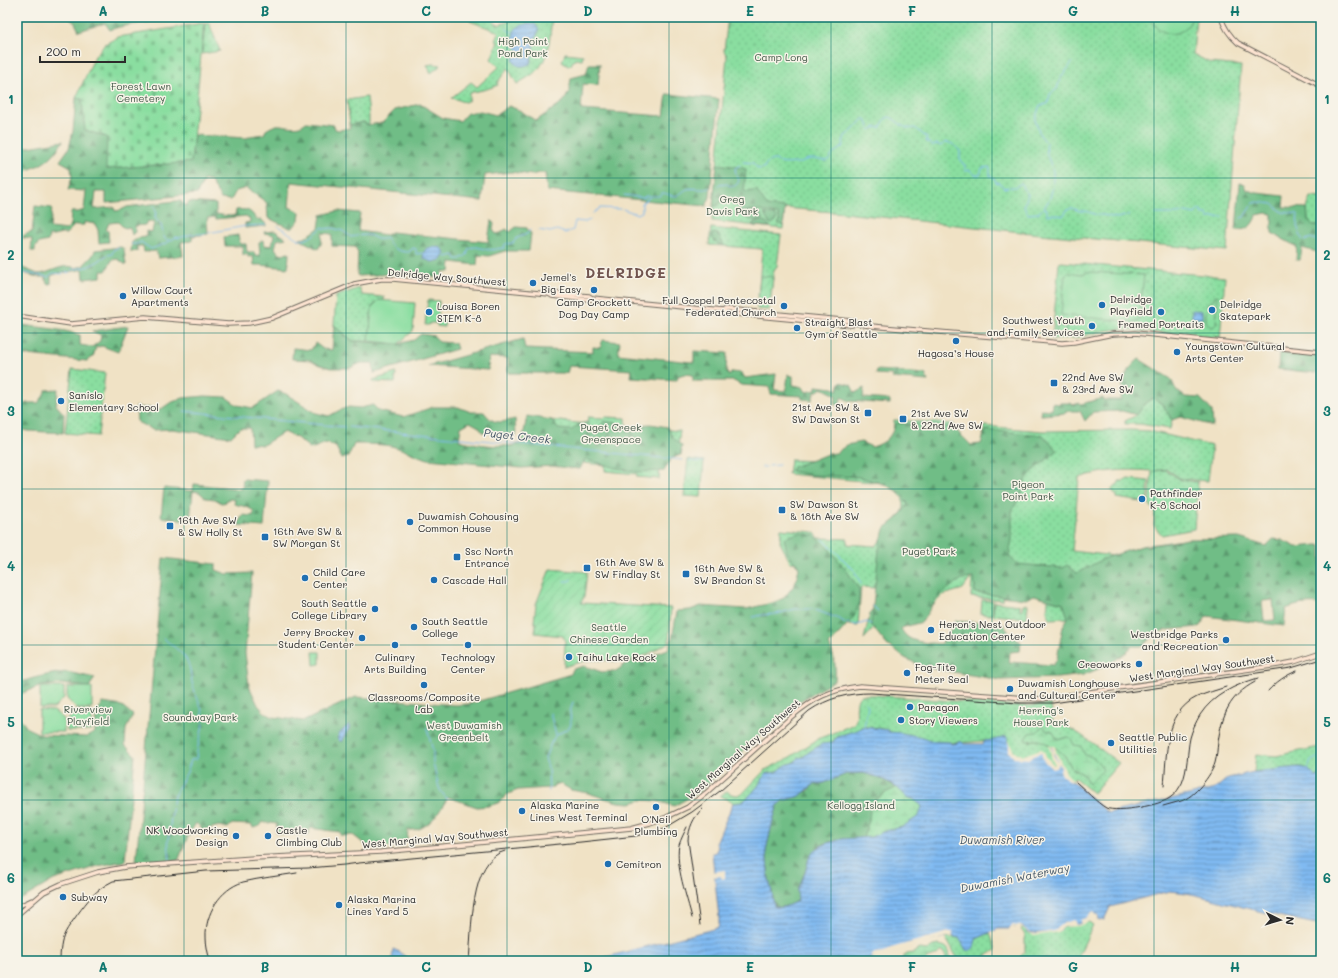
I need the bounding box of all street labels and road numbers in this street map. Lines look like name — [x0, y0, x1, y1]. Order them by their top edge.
street label: Delridge Way Southwest — [387, 265, 507, 289]
street label: West Marginal Way Southwest — [1128, 651, 1276, 685]
street label: West Marginal Way Southwest — [683, 696, 803, 802]
street label: West Marginal Way Southwest — [361, 825, 509, 851]

